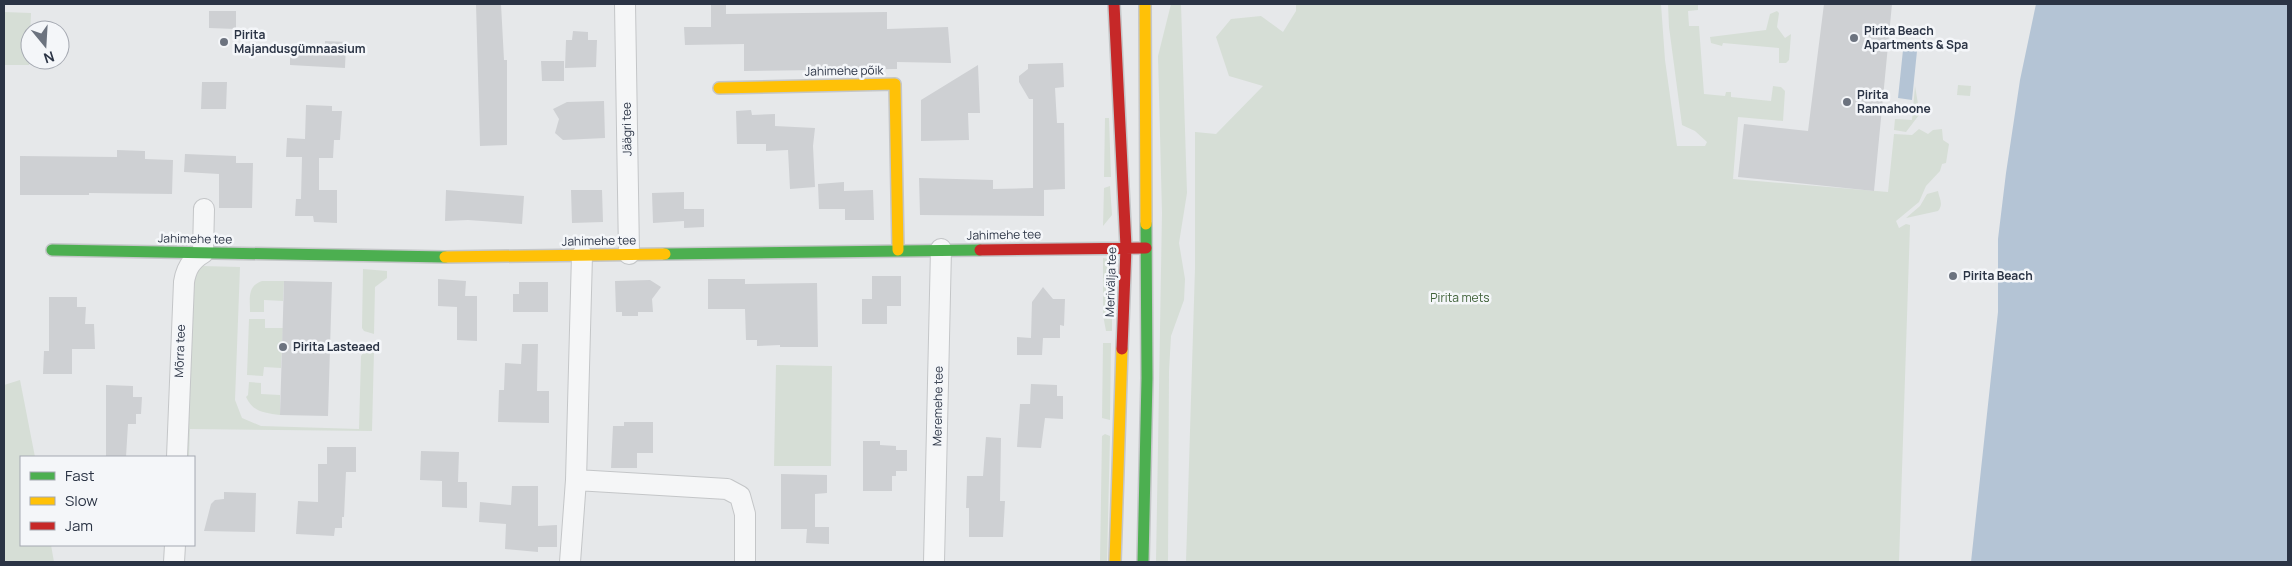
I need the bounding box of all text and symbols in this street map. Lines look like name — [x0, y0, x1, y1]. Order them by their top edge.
north arrow — [20, 20, 70, 70]
place label: Pirita Beach Apartments & Spa — [1864, 22, 1968, 53]
place label: Pirita Majandusgümnaasium — [234, 26, 366, 57]
marker: Pirita Beach Apartments & Spa — [1848, 32, 1860, 44]
marker: Pirita Majandusgümnaasium — [218, 36, 230, 48]
text: N — [41, 47, 57, 68]
street label: Jahimehe põik — [804, 61, 885, 80]
place label: Pirita Rannahoone — [1857, 86, 1931, 117]
marker: Pirita Rannahoone — [1841, 96, 1853, 108]
street label: Jäägri tee — [618, 102, 635, 156]
street label: Jahimehe tee — [967, 225, 1041, 244]
street label: Jahimehe tee — [158, 229, 232, 248]
street label: Jahimehe tee — [562, 231, 636, 250]
street label: Merivälja tee — [1101, 247, 1120, 317]
place label: Pirita Beach — [1963, 267, 2033, 284]
marker: Pirita Beach — [1947, 270, 1959, 282]
park label: Pirita mets — [1430, 289, 1490, 306]
street label: Mõrra tee — [170, 324, 189, 378]
place label: Pirita Lasteaed — [293, 338, 380, 355]
marker: Pirita Lasteaed — [277, 341, 289, 353]
street label: Meremehe tee — [928, 366, 947, 446]
legend — [20, 456, 195, 546]
text: Fast — [65, 465, 94, 486]
text: Slow — [65, 490, 98, 511]
text: Jam — [65, 515, 93, 536]

